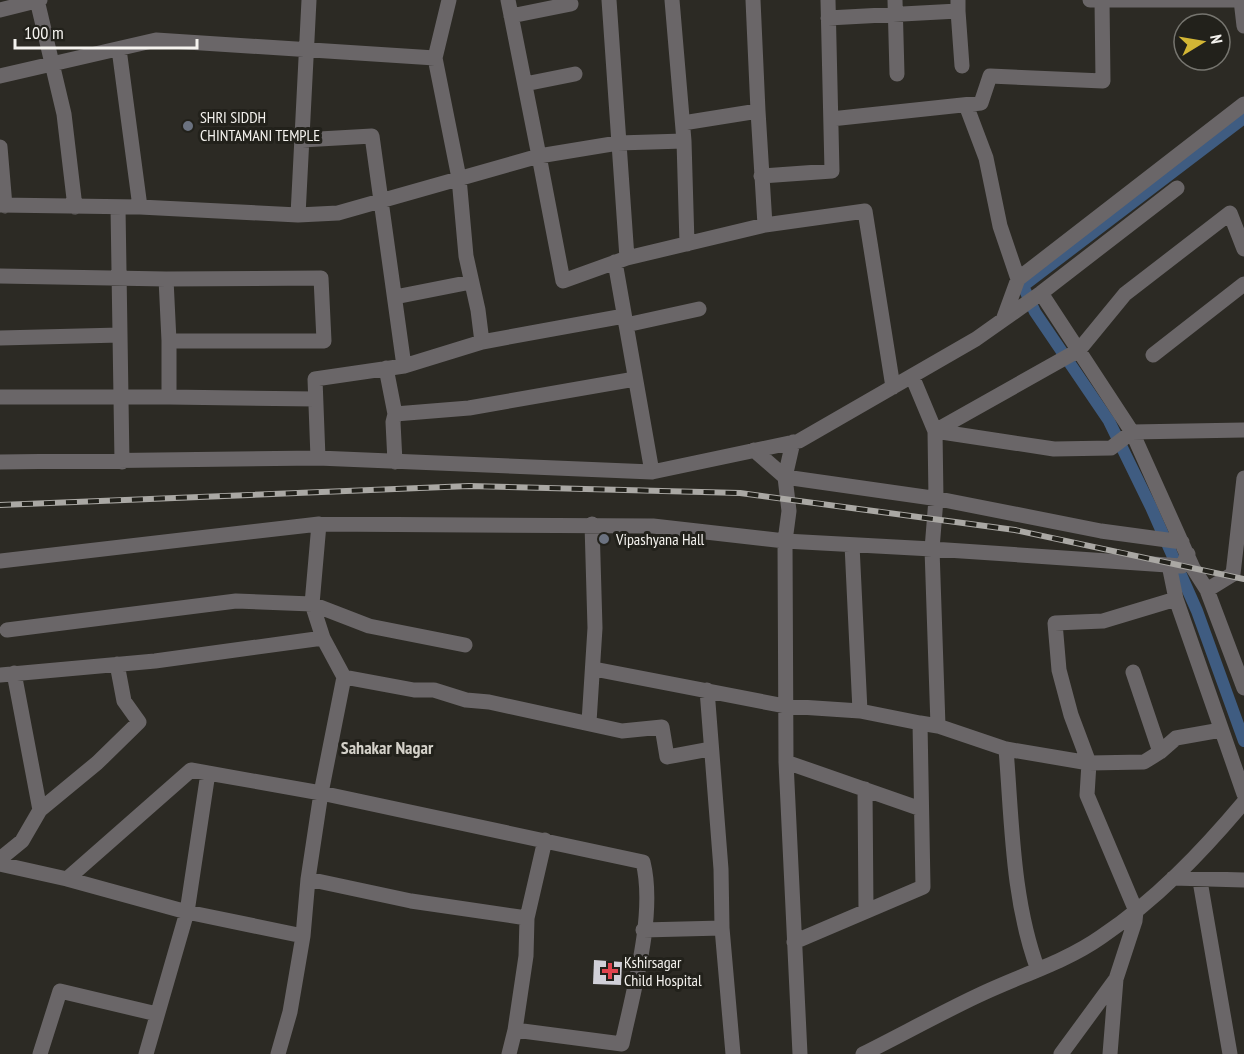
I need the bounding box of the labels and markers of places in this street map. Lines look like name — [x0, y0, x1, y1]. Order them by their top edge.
place label: SHRI SIDDH CHINTAMANI TEMPLE — [200, 107, 320, 145]
marker: SHRI SIDDH CHINTAMANI TEMPLE — [181, 119, 195, 133]
place label: Vipashyana Hall — [615, 529, 705, 549]
marker: Vipashyana Hall — [597, 532, 611, 546]
place label: Kshirsagar Child Hospital — [624, 952, 702, 990]
marker: Kshirsagar Child Hospital — [601, 962, 619, 980]

